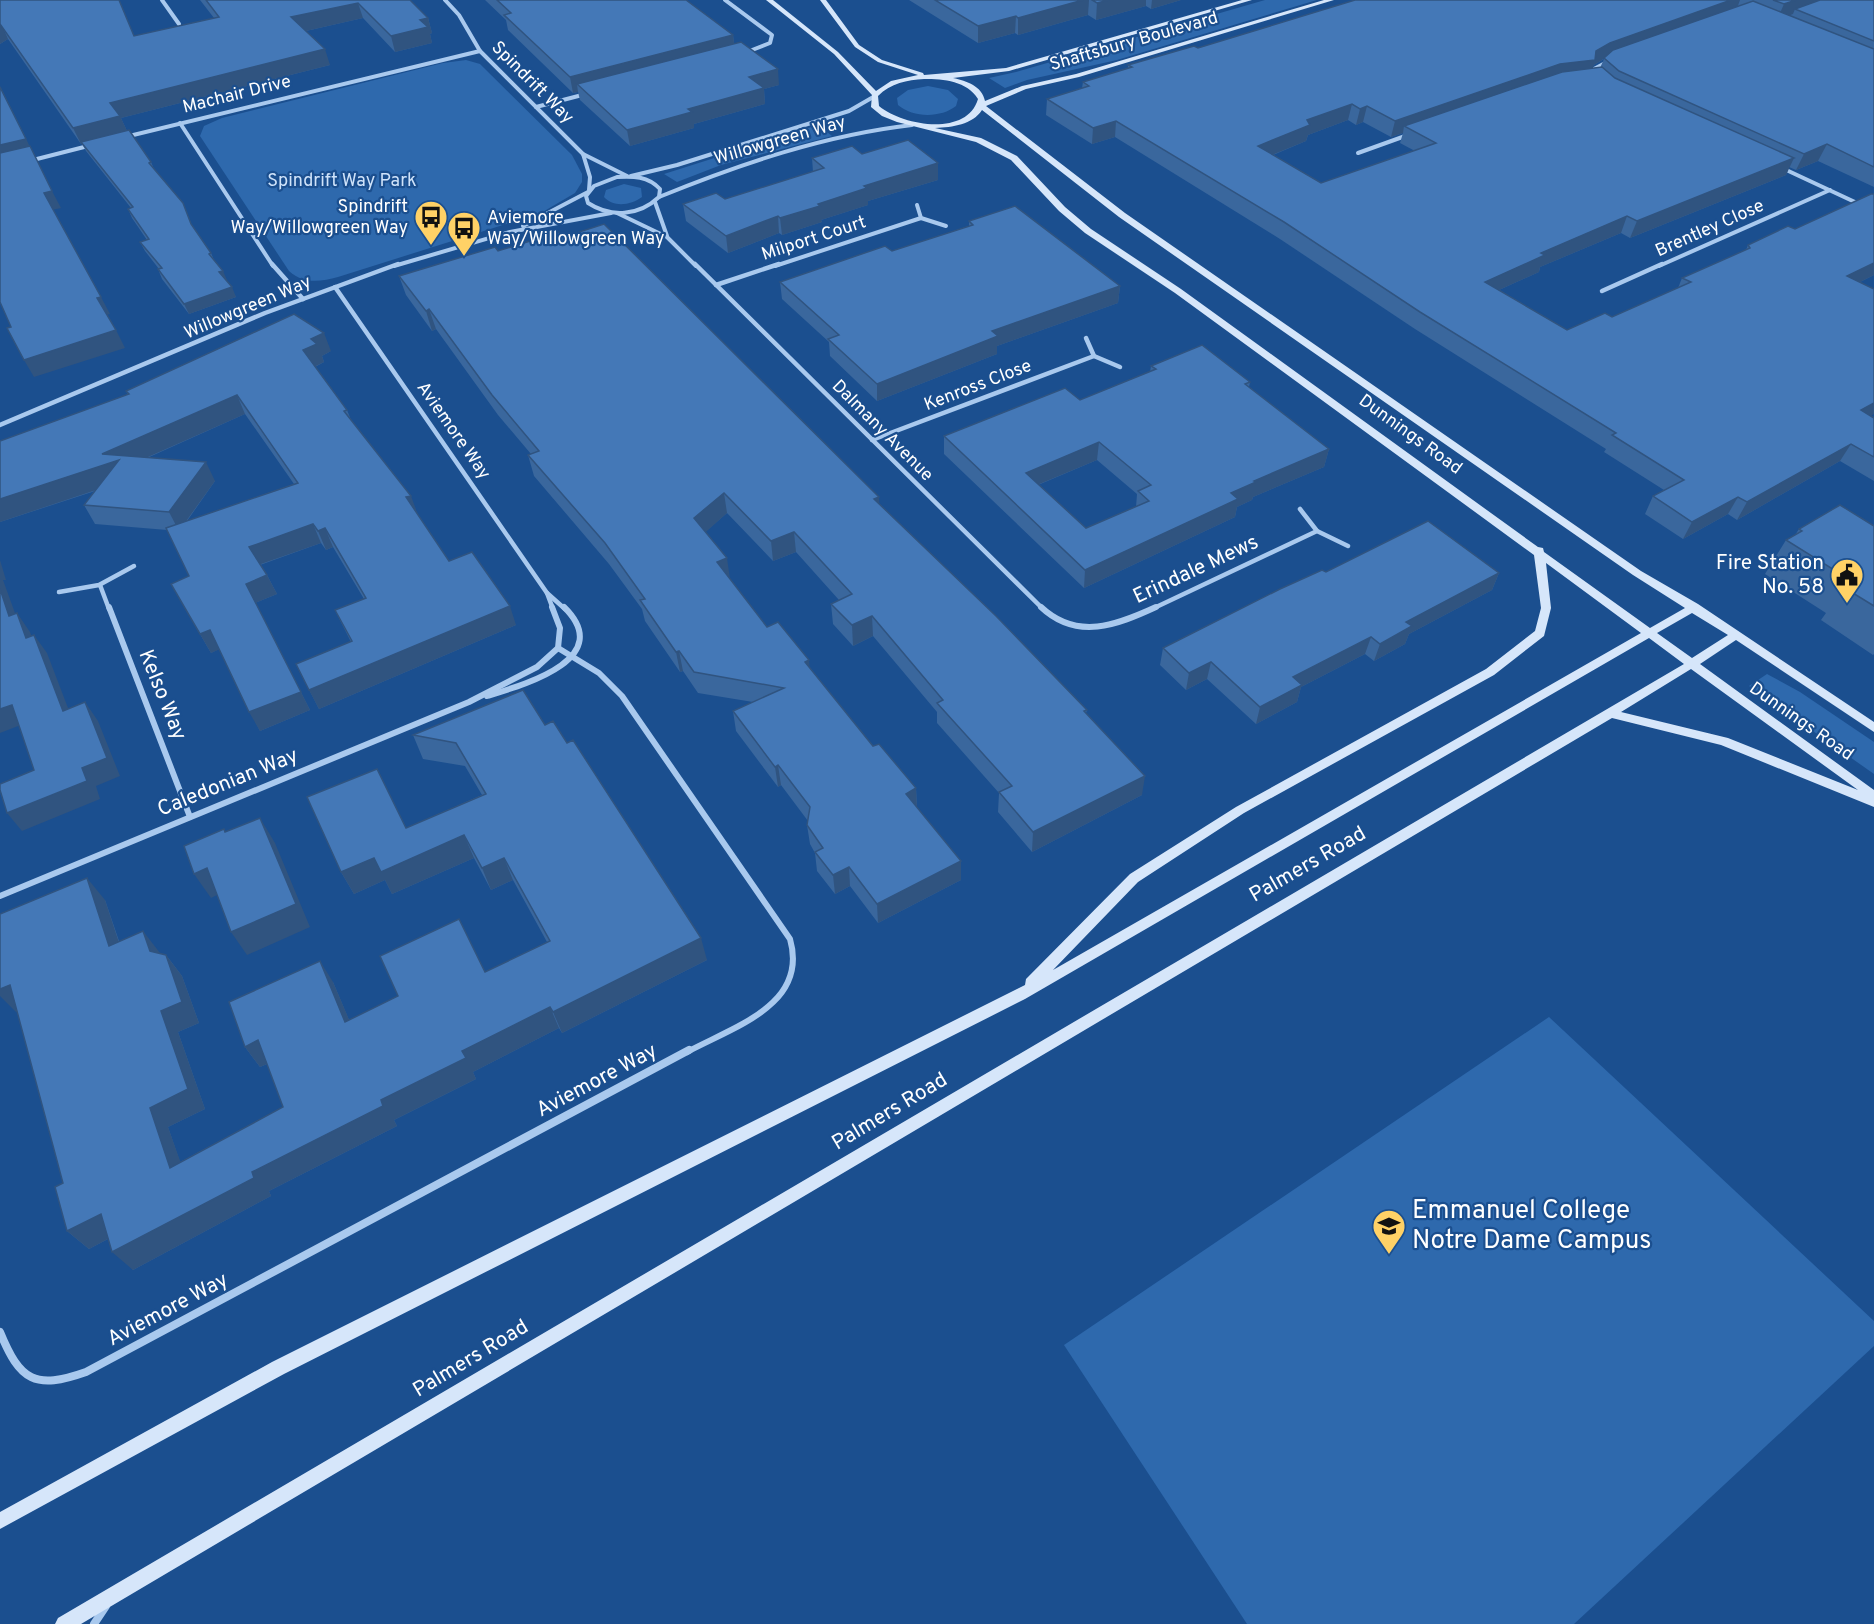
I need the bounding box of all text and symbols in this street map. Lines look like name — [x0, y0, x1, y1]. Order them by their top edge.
street label: Shaftsbury Boulevard — [1047, 7, 1221, 77]
street label: Spindrift Way — [486, 37, 578, 129]
street label: Machair Drive — [180, 70, 294, 120]
street label: Willowgreen Way — [711, 111, 849, 171]
park label: Spindrift Way Park — [267, 170, 417, 193]
street label: Brentley Close — [1652, 195, 1768, 263]
place label: Spindrift Way/Willowgreen Way — [231, 196, 408, 240]
bus stop icon: Spindrift Way/Willowgreen Way — [413, 199, 449, 246]
place label: Aviemore Way/Willowgreen Way — [487, 207, 664, 251]
bus stop icon: Aviemore Way/Willowgreen Way — [446, 210, 482, 257]
street label: Milport Court — [759, 211, 869, 267]
street label: Willowgreen Way — [181, 271, 315, 345]
street label: Kenross Close — [921, 355, 1035, 417]
street label: Dalmany Avenue — [826, 375, 938, 487]
street label: Aviemore Way — [411, 378, 495, 484]
street label: Dunnings Road — [1354, 390, 1466, 480]
street label: Erindale Mews — [1129, 529, 1263, 611]
place label: Fire Station No. 58 — [1716, 550, 1824, 601]
public building icon: Fire Station No. 58 — [1829, 557, 1865, 604]
street label: Kelso Way — [132, 646, 192, 744]
street label: Dunnings Road — [1744, 677, 1858, 767]
street label: Caledonian Way — [154, 743, 302, 823]
street label: Palmers Road — [1245, 821, 1371, 909]
street label: Aviemore Way — [532, 1038, 662, 1124]
street label: Palmers Road — [827, 1067, 953, 1157]
place label: Emmanuel College Notre Dame Campus — [1412, 1195, 1652, 1258]
school or university icon: Emmanuel College Notre Dame Campus — [1371, 1208, 1407, 1255]
street label: Aviemore Way — [103, 1267, 233, 1353]
street label: Palmers Road — [408, 1314, 534, 1404]

